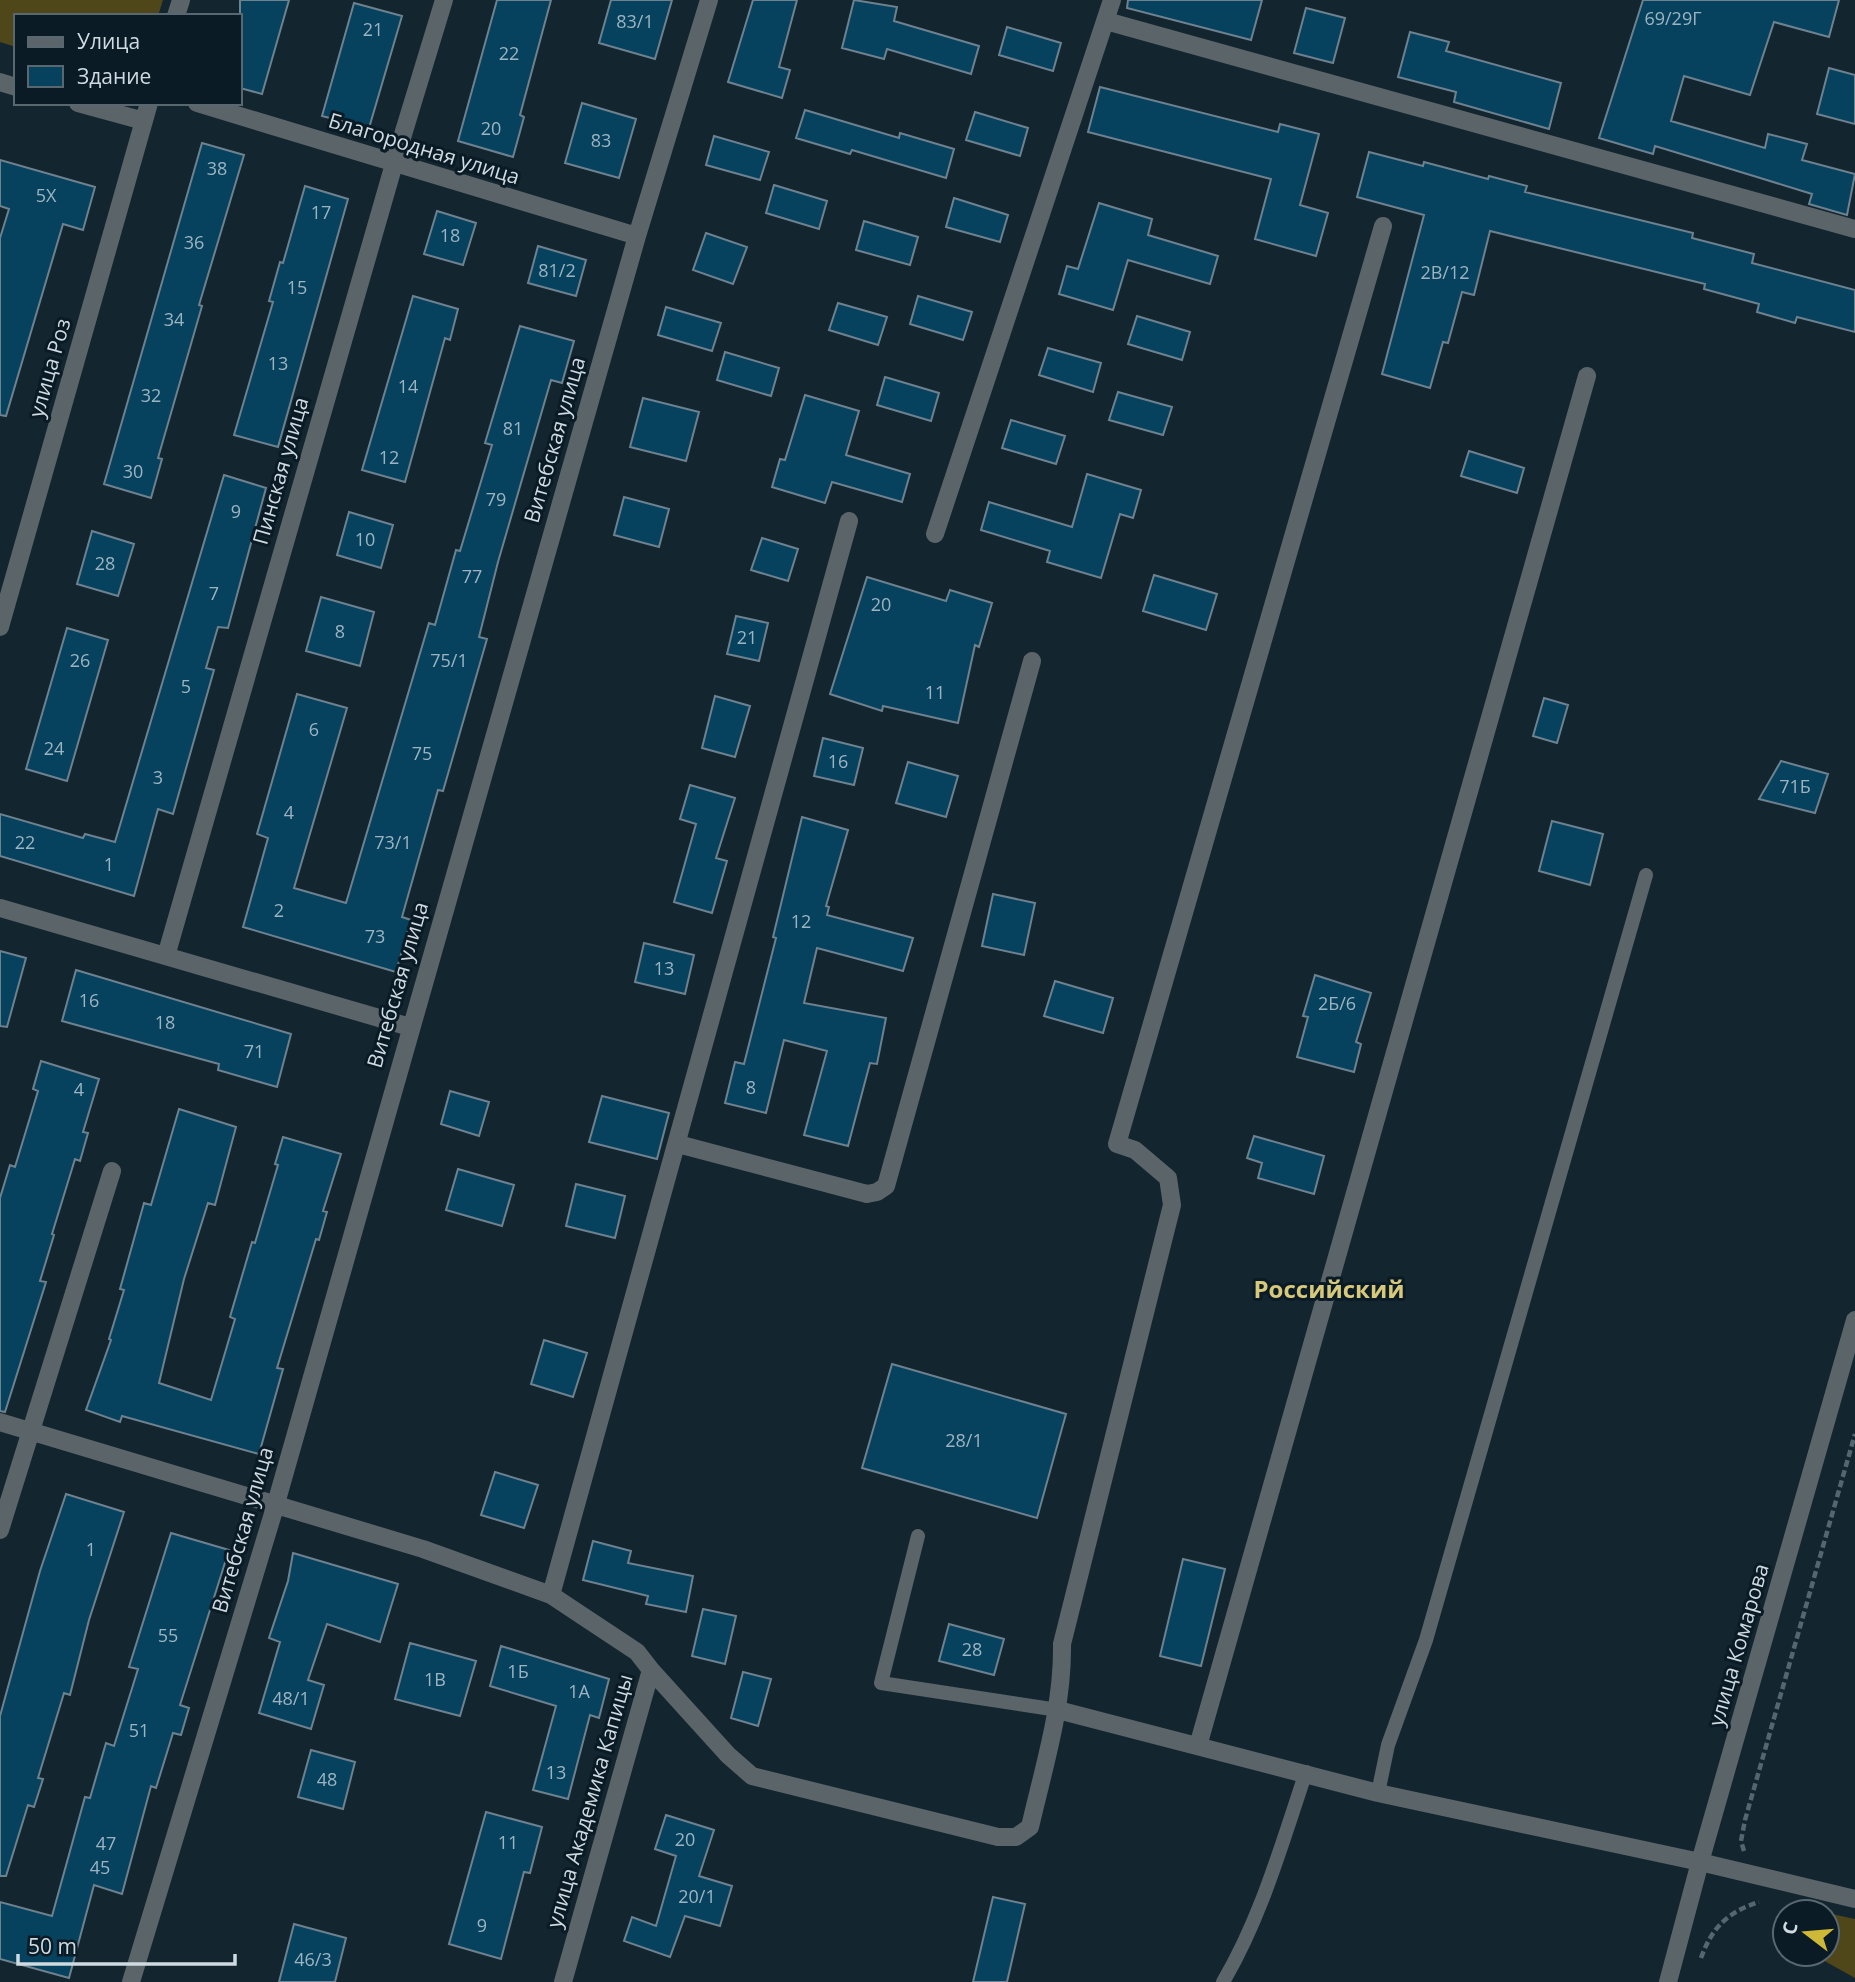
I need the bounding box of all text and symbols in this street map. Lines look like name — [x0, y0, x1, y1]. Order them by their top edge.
house number: 69/29Г — [1644, 6, 1702, 30]
house number: 83/1 — [616, 9, 654, 33]
legend — [14, 14, 242, 105]
house number: 21 — [363, 17, 383, 41]
text: Улица — [77, 27, 140, 55]
house number: 22 — [499, 41, 519, 65]
text: Здание — [77, 62, 151, 90]
street label: Благородная улица — [325, 106, 523, 190]
house number: 20 — [481, 116, 501, 140]
house number: 83 — [591, 128, 611, 152]
house number: 38 — [207, 156, 227, 180]
house number: 5Х — [36, 183, 57, 207]
house number: 17 — [311, 200, 331, 224]
house number: 18 — [440, 223, 460, 247]
house number: 36 — [184, 230, 204, 254]
house number: 81/2 — [538, 258, 576, 282]
house number: 2В/12 — [1420, 260, 1470, 284]
house number: 15 — [287, 275, 307, 299]
house number: 34 — [164, 307, 184, 331]
street label: улица Роз — [22, 315, 76, 420]
house number: 13 — [268, 351, 288, 375]
street label: Витебская улица — [517, 353, 591, 526]
house number: 14 — [398, 374, 418, 398]
house number: 32 — [141, 383, 161, 407]
street label: Пинская улица — [246, 394, 314, 548]
house number: 81 — [503, 416, 523, 440]
house number: 12 — [379, 445, 399, 469]
house number: 30 — [123, 459, 143, 483]
house number: 79 — [486, 487, 506, 511]
house number: 9 — [231, 499, 241, 523]
house number: 10 — [355, 527, 375, 551]
house number: 28 — [95, 551, 115, 575]
house number: 77 — [462, 564, 482, 588]
house number: 7 — [209, 581, 219, 605]
house number: 20 — [871, 592, 891, 616]
house number: 8 — [335, 619, 345, 643]
house number: 21 — [737, 625, 757, 649]
house number: 26 — [70, 648, 90, 672]
house number: 75/1 — [430, 648, 468, 672]
house number: 5 — [181, 674, 191, 698]
house number: 11 — [925, 680, 945, 704]
house number: 6 — [309, 717, 319, 741]
house number: 24 — [44, 736, 64, 760]
house number: 75 — [412, 741, 432, 765]
house number: 16 — [828, 749, 848, 773]
house number: 3 — [153, 765, 163, 789]
house number: 71Б — [1779, 774, 1811, 798]
house number: 4 — [284, 800, 294, 824]
house number: 22 — [15, 830, 35, 854]
house number: 73/1 — [374, 830, 412, 854]
house number: 1 — [104, 852, 114, 876]
house number: 2 — [274, 898, 284, 922]
street label: Витебская улица — [360, 898, 434, 1071]
house number: 12 — [791, 909, 811, 933]
house number: 73 — [365, 924, 385, 948]
house number: 13 — [654, 956, 674, 980]
house number: 16 — [79, 988, 99, 1012]
house number: 2Б/6 — [1318, 991, 1356, 1015]
house number: 18 — [155, 1010, 175, 1034]
house number: 71 — [244, 1039, 264, 1063]
house number: 8 — [746, 1075, 756, 1099]
house number: 4 — [74, 1077, 84, 1101]
district label: Российский — [1254, 1272, 1404, 1305]
house number: 28/1 — [945, 1428, 983, 1452]
street label: Витебская улица — [205, 1443, 279, 1616]
house number: 1 — [86, 1537, 96, 1561]
street label: улица Комарова — [1701, 1560, 1775, 1729]
house number: 55 — [158, 1623, 178, 1647]
house number: 28 — [962, 1637, 982, 1661]
house number: 1Б — [507, 1659, 529, 1683]
house number: 1В — [424, 1667, 446, 1691]
street label: улица Академика Капицы — [539, 1671, 639, 1931]
house number: 1А — [568, 1679, 590, 1703]
house number: 48/1 — [272, 1686, 310, 1710]
house number: 51 — [129, 1718, 149, 1742]
house number: 13 — [546, 1760, 566, 1784]
house number: 48 — [317, 1767, 337, 1791]
house number: 20 — [675, 1827, 695, 1851]
house number: 11 — [498, 1830, 518, 1854]
house number: 47 — [96, 1831, 116, 1855]
house number: 45 — [90, 1855, 110, 1879]
house number: 20/1 — [678, 1884, 716, 1908]
north arrow — [1771, 1898, 1841, 1968]
house number: 9 — [477, 1913, 487, 1937]
text: С — [1775, 1919, 1804, 1938]
scale bar — [18, 1923, 234, 1967]
text: 50 m — [28, 1932, 77, 1960]
house number: 46/3 — [294, 1947, 332, 1971]

